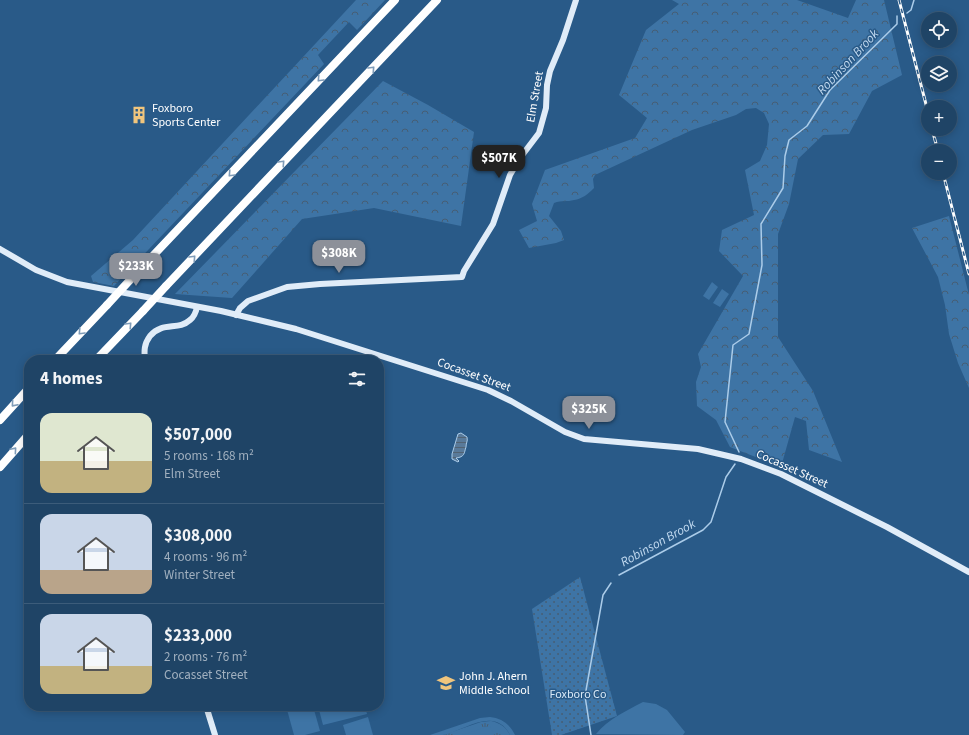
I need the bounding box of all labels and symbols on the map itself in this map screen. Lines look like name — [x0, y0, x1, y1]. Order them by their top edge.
water label: Robinson Brook — [813, 25, 884, 99]
one-way arrow — [367, 66, 374, 74]
street label: Elm Street — [522, 70, 548, 124]
one-way arrow — [317, 74, 325, 82]
place label: Foxboro Sports Center — [152, 100, 221, 131]
building icon: Foxboro Sports Center — [129, 105, 149, 125]
pin: $507K — [471, 145, 527, 179]
one-way arrow — [277, 160, 285, 168]
one-way arrow — [229, 169, 236, 176]
pin: $308K — [311, 240, 367, 274]
pin: $233K — [108, 253, 164, 287]
one-way arrow — [188, 255, 196, 263]
one-way arrow — [124, 322, 132, 330]
one-way arrow — [78, 327, 85, 335]
street label: Cocasset Street — [435, 354, 513, 396]
pin: $325K — [561, 396, 617, 430]
one-way arrow — [12, 399, 19, 407]
street label: Cocasset Street — [753, 446, 831, 492]
one-way arrow — [10, 448, 17, 455]
water label: Robinson Brook — [617, 515, 699, 571]
place label: John J. Ahern Middle School — [459, 668, 530, 699]
school or university icon: John J. Ahern Middle School — [436, 673, 456, 693]
park label: Foxboro Co — [550, 686, 606, 703]

